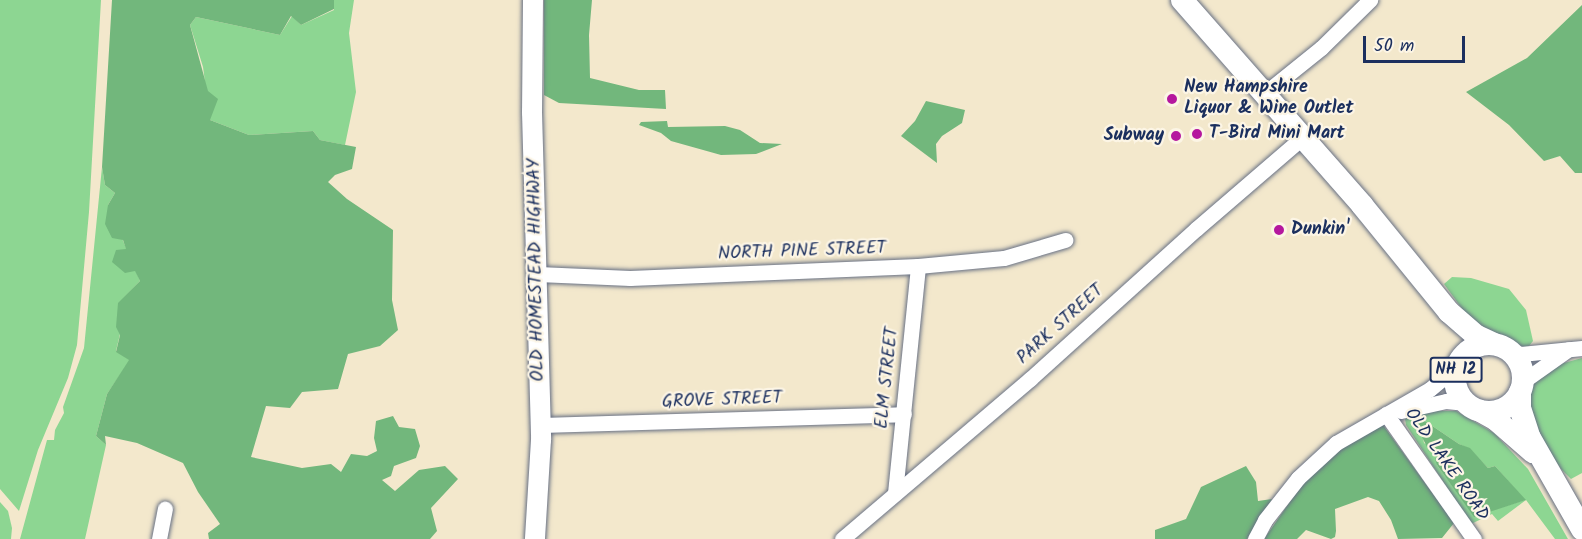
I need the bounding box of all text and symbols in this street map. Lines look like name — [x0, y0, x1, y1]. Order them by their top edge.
scale bar — [1366, 24, 1468, 62]
text: 50 m — [1374, 32, 1414, 61]
place label: New Hampshire Liquor & Wine Outlet — [1184, 78, 1354, 121]
marker: New Hampshire Liquor & Wine Outlet — [1165, 92, 1179, 106]
place label: T-Bird Mini Mart — [1209, 123, 1345, 145]
place label: Subway — [1104, 125, 1164, 147]
marker: T-Bird Mini Mart — [1190, 127, 1204, 141]
marker: Subway — [1169, 129, 1183, 143]
street label: OLD HOMESTEAD HIGHWAY — [524, 158, 550, 382]
place label: Dunkin' — [1291, 219, 1349, 241]
marker: Dunkin' — [1272, 223, 1286, 237]
street label: NORTH PINE STREET — [718, 238, 886, 266]
street label: PARK STREET — [1013, 280, 1109, 370]
street label: ELM STREET — [872, 326, 904, 430]
road number: NH 12 — [1429, 357, 1483, 383]
street label: GROVE STREET — [662, 388, 782, 414]
street label: OLD LAKE ROAD — [1399, 404, 1493, 526]

